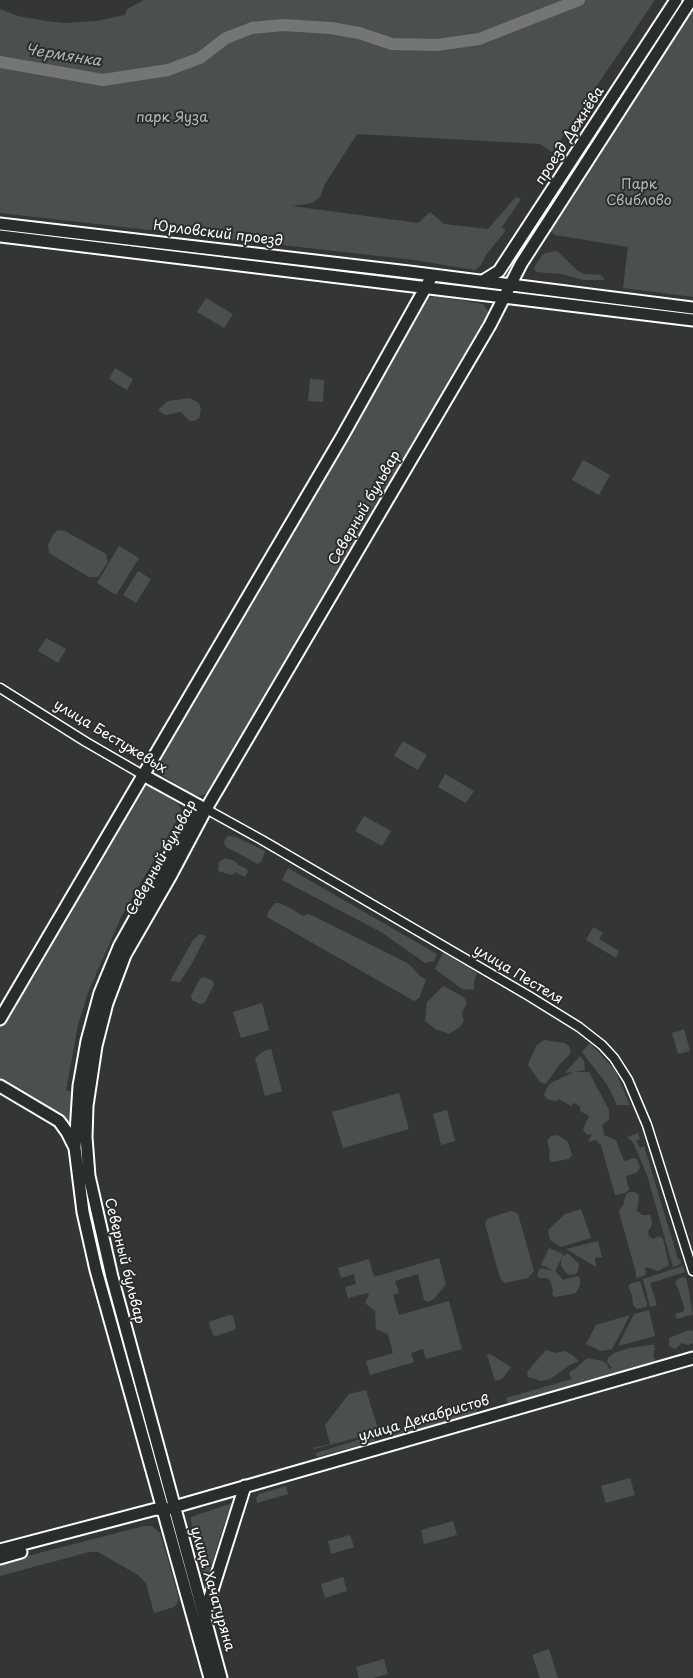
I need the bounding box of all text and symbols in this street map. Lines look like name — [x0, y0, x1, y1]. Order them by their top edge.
water label: Чермянка — [24, 41, 102, 71]
street label: проезд Дежнёва — [532, 84, 608, 188]
park label: парк Яуза — [136, 110, 208, 126]
park label: Парк Свиблово — [606, 177, 672, 210]
street label: Юрловский проезд — [152, 218, 284, 250]
street label: Северный бульвар — [325, 448, 405, 568]
street label: улица Бестужевых — [50, 697, 170, 777]
street label: Северный бульвар — [123, 797, 201, 919]
street label: улица Пестеля — [470, 942, 566, 1008]
street label: Северный бульвар — [100, 1196, 148, 1326]
street label: улица Декабристов — [357, 1392, 491, 1446]
street label: улица Хачатуряна — [186, 1525, 238, 1653]

